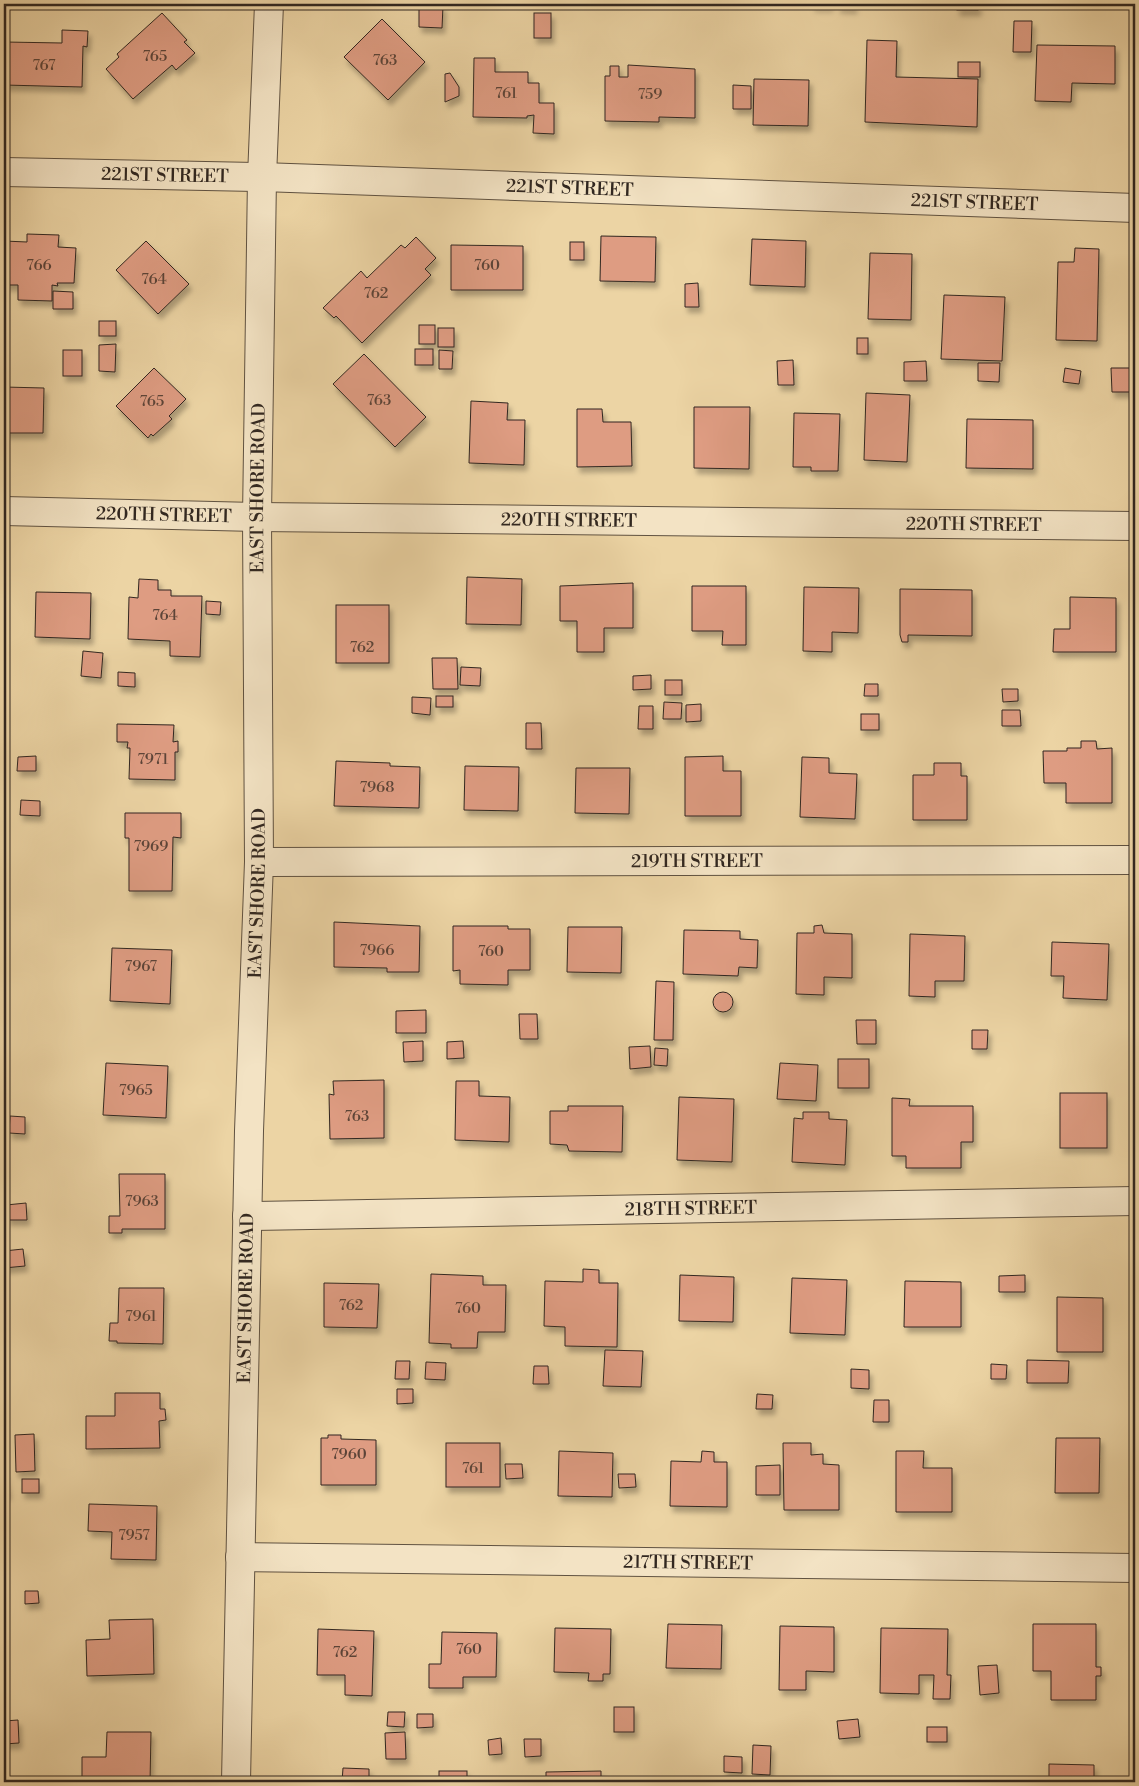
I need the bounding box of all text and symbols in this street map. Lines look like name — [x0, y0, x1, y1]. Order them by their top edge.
house number: 765 — [143, 47, 167, 66]
house number: 763 — [373, 51, 397, 70]
house number: 767 — [33, 56, 56, 75]
house number: 761 — [495, 84, 518, 103]
house number: 759 — [638, 85, 662, 104]
street label: 221ST STREET — [101, 163, 229, 188]
street label: 221ST STREET — [506, 175, 634, 202]
street label: 221ST STREET — [910, 189, 1039, 217]
house number: 766 — [26, 256, 52, 275]
house number: 760 — [474, 256, 500, 275]
house number: 764 — [141, 270, 167, 289]
house number: 762 — [364, 284, 388, 303]
house number: 763 — [367, 391, 391, 410]
house number: 765 — [140, 392, 164, 411]
street label: EAST SHORE ROAD — [246, 403, 271, 574]
street label: 220TH STREET — [96, 502, 232, 528]
street label: 220TH STREET — [501, 509, 637, 533]
street label: 220TH STREET — [906, 513, 1042, 537]
house number: 764 — [152, 606, 178, 625]
house number: 762 — [350, 638, 374, 657]
house number: 7971 — [138, 750, 169, 769]
house number: 7968 — [360, 778, 394, 797]
street label: EAST SHORE ROAD — [244, 808, 271, 979]
house number: 7969 — [134, 837, 168, 856]
street label: 219TH STREET — [631, 850, 763, 873]
house number: 7966 — [360, 941, 394, 960]
house number: 760 — [478, 942, 504, 961]
house number: 7967 — [125, 957, 158, 976]
house number: 7965 — [119, 1081, 153, 1100]
house number: 763 — [345, 1107, 369, 1126]
house number: 7963 — [125, 1192, 159, 1211]
street label: 218TH STREET — [625, 1196, 758, 1222]
street label: EAST SHORE ROAD — [233, 1213, 259, 1384]
house number: 762 — [339, 1296, 363, 1315]
house number: 760 — [455, 1299, 481, 1318]
house number: 7961 — [125, 1307, 157, 1326]
house number: 7960 — [331, 1445, 367, 1464]
house number: 761 — [462, 1459, 485, 1478]
house number: 7957 — [118, 1526, 150, 1545]
street label: 217TH STREET — [623, 1551, 753, 1575]
house number: 760 — [456, 1640, 482, 1659]
house number: 762 — [333, 1643, 357, 1662]

